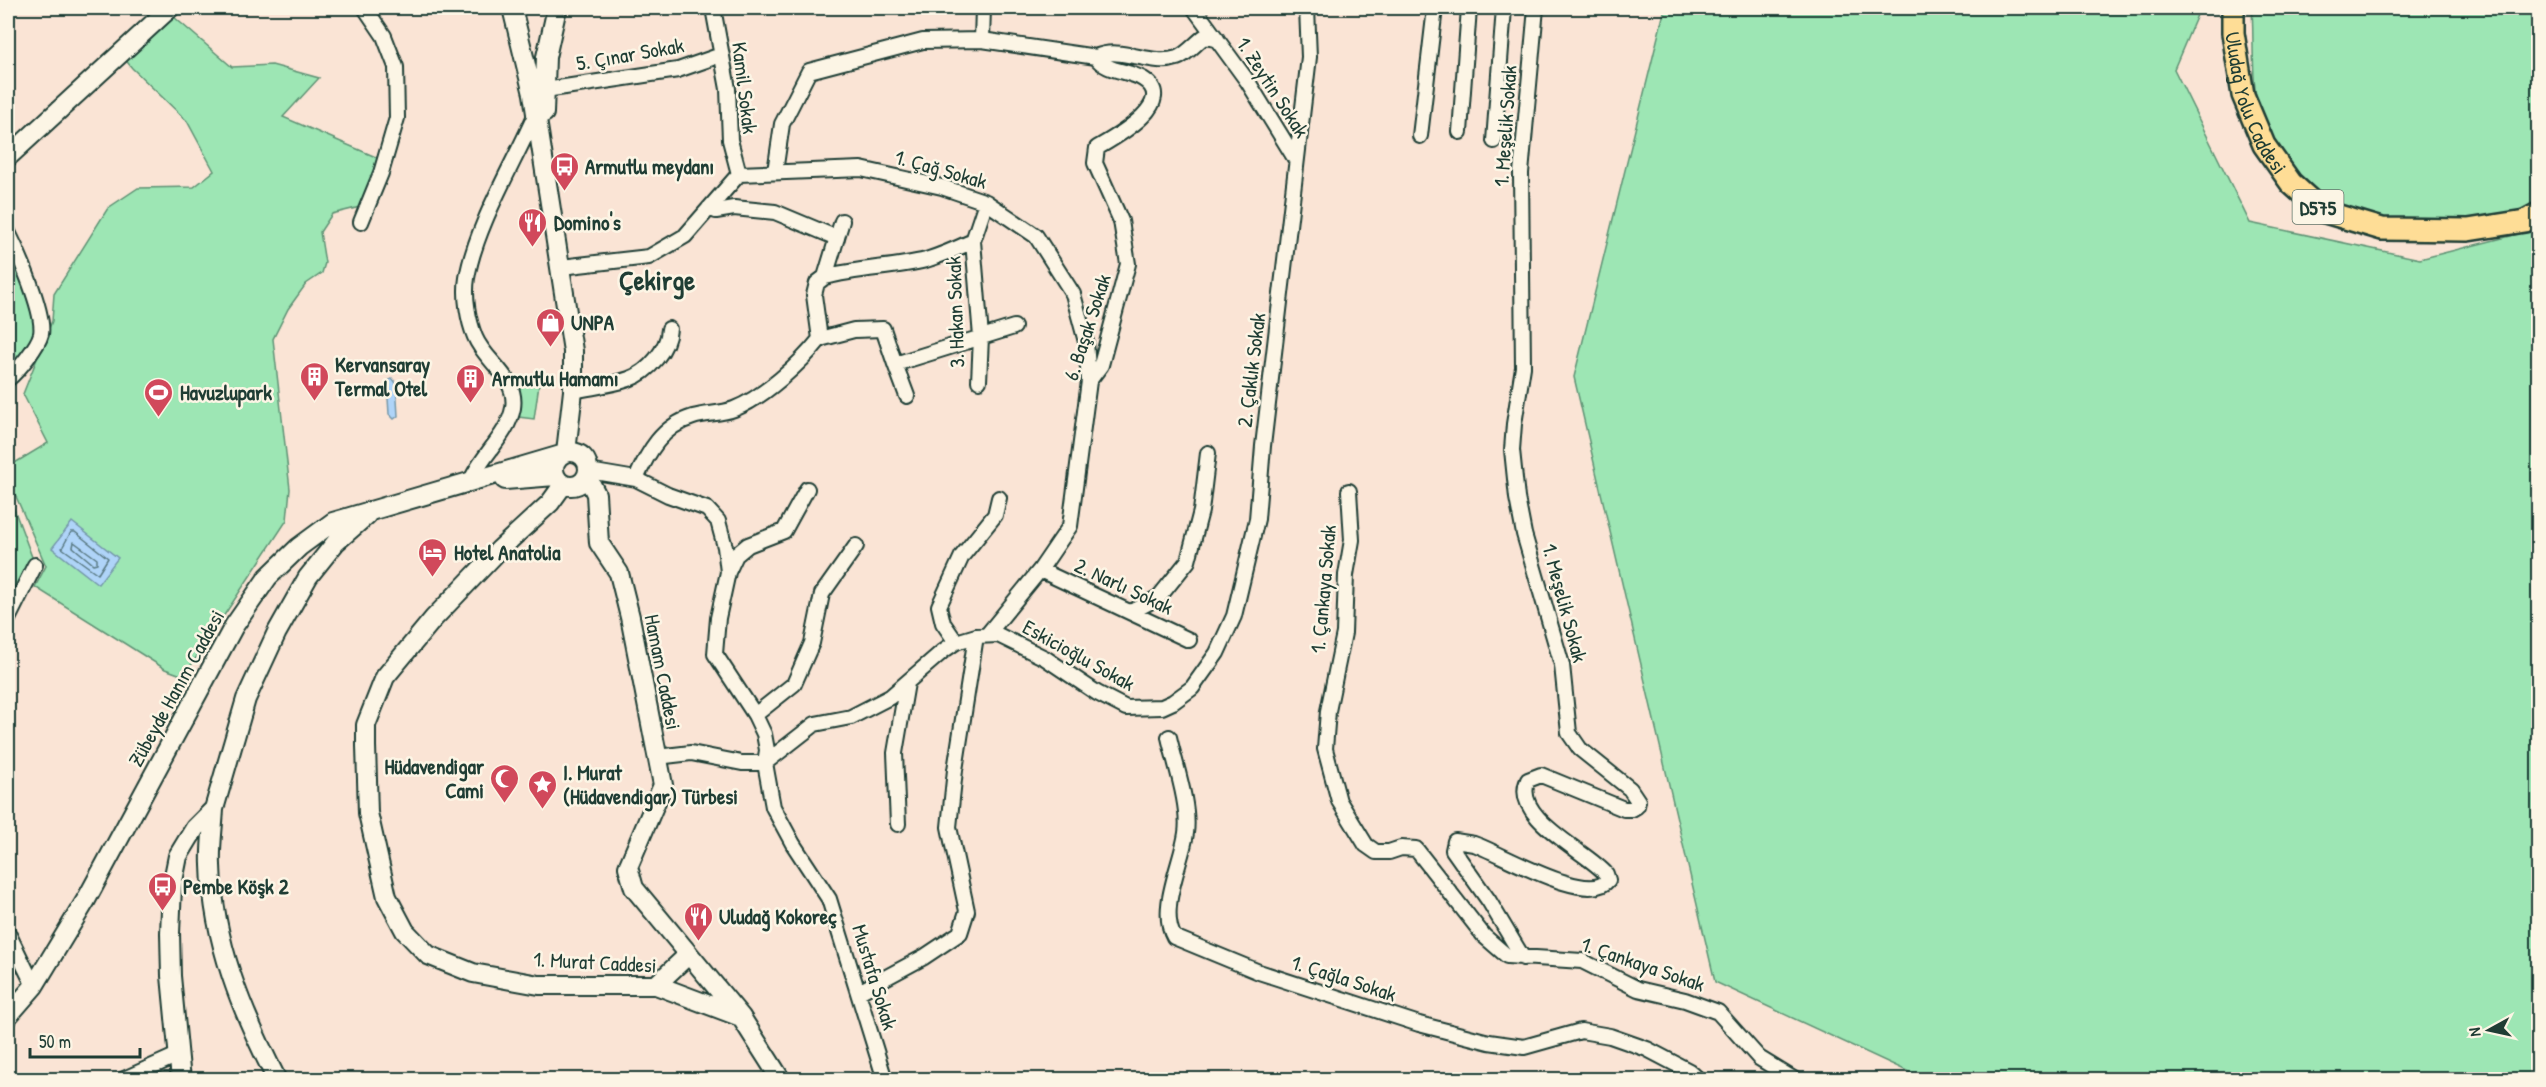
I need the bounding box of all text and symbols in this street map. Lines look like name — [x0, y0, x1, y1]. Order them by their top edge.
street label: 5. Çınar Sokak — [574, 30, 686, 78]
street label: Uludağ Yolu Caddesi — [2219, 30, 2294, 180]
street label: 1. Zeytin Sokak — [1230, 31, 1317, 143]
street label: Kamil Sokak — [725, 40, 765, 136]
street label: 1. Meşelik Sokak — [1486, 64, 1524, 188]
street label: 1. Çağ Sokak — [892, 142, 991, 196]
bus stop icon: Armutlu meydanı — [548, 150, 580, 192]
place label: Armutlu meydanı — [585, 152, 714, 182]
road number: D575 — [2292, 190, 2344, 224]
restaurant icon: Domino's — [517, 206, 549, 248]
place label: Domino's — [554, 208, 621, 237]
street label: 3. Hakan Sokak — [939, 255, 971, 368]
district label: Çekirge — [619, 262, 695, 300]
street label: 6. Başak Sokak — [1056, 270, 1118, 384]
shop icon: UNPA — [534, 306, 566, 348]
place label: UNPA — [571, 308, 615, 337]
street label: 2. Çaklık Sokak — [1230, 311, 1272, 429]
place label: Kervansaray Termal Otel — [334, 350, 430, 403]
building icon: Kervansaray Termal Otel — [298, 360, 330, 402]
building icon: Armutlu Hamamı — [455, 362, 487, 404]
place label: Armutlu Hamamı — [492, 364, 619, 393]
sports icon: Havuzlupark — [143, 376, 175, 418]
place label: Havuzlupark — [180, 378, 272, 408]
street label: 1. Çankaya Sokak — [1303, 523, 1343, 654]
hotel icon: Hotel Anatolia — [417, 536, 449, 578]
place label: Hotel Anatolia — [454, 538, 561, 567]
street label: 1. Meşelik Sokak — [1535, 540, 1595, 666]
street label: 2. Narlı Sokak — [1070, 551, 1178, 622]
street label: Zübeyde Hanım Caddesi — [121, 604, 231, 772]
street label: Hamam Caddesi — [638, 612, 688, 732]
street label: Eskicioğlu Sokak — [1018, 612, 1141, 698]
place label: Hüdavendigar Cami — [385, 752, 485, 805]
place label: I. Murat (Hüdavendigar) Türbesi — [563, 758, 738, 812]
mosque icon: Hüdavendigar Cami — [489, 762, 521, 804]
place icon: I. Murat (Hüdavendigar) Türbesi — [526, 768, 558, 810]
bus stop icon: Pembe Köşk 2 — [146, 870, 178, 912]
place label: Pembe Köşk 2 — [183, 872, 289, 901]
restaurant icon: Uludağ Kokoreç — [682, 900, 714, 942]
place label: Uludağ Kokoreç — [719, 902, 837, 932]
street label: Mustafa Sokak — [845, 921, 905, 1034]
street label: 1. Çankaya Sokak — [1577, 929, 1709, 999]
street label: 1. Murat Caddesi — [533, 944, 657, 980]
street label: 1. Çağla Sokak — [1288, 947, 1400, 1009]
north arrow — [2459, 1000, 2519, 1060]
scale bar — [30, 1021, 140, 1059]
text: N — [2463, 1026, 2486, 1038]
text: 50 m — [39, 1029, 71, 1054]

